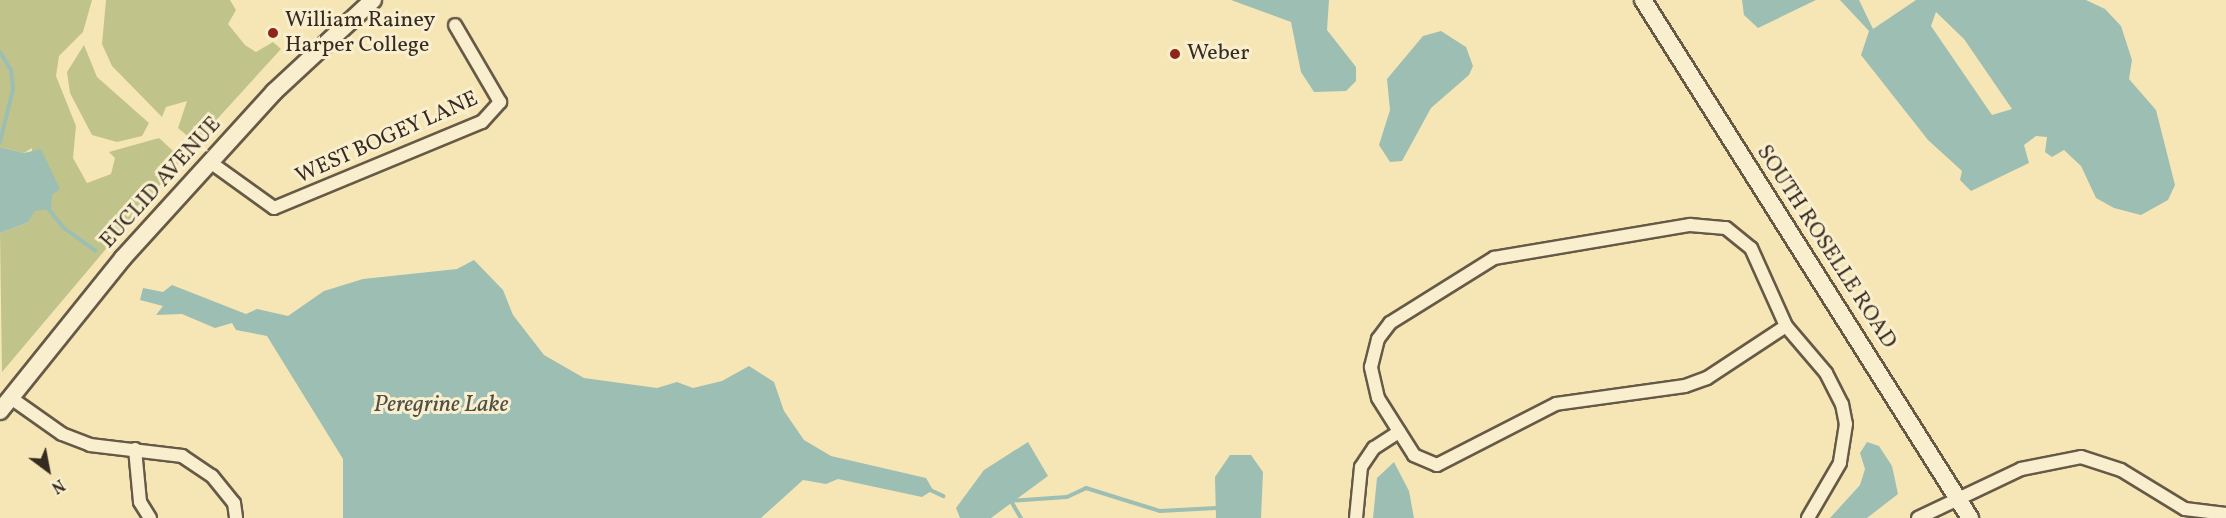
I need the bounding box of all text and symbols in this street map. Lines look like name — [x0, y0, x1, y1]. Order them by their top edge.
place label: William Rainey Harper College — [285, 7, 436, 58]
marker: William Rainey Harper College — [266, 26, 280, 40]
place label: Weber — [1187, 41, 1249, 67]
marker: Weber — [1168, 47, 1182, 61]
street label: WEST BOGEY LANE — [291, 86, 483, 190]
street label: EUCLID AVENUE — [95, 112, 227, 254]
street label: SOUTH ROSELLE ROAD — [1750, 140, 1902, 354]
water label: Peregrine Lake — [374, 392, 508, 420]
north arrow — [18, 440, 78, 500]
text: N — [47, 473, 68, 498]

